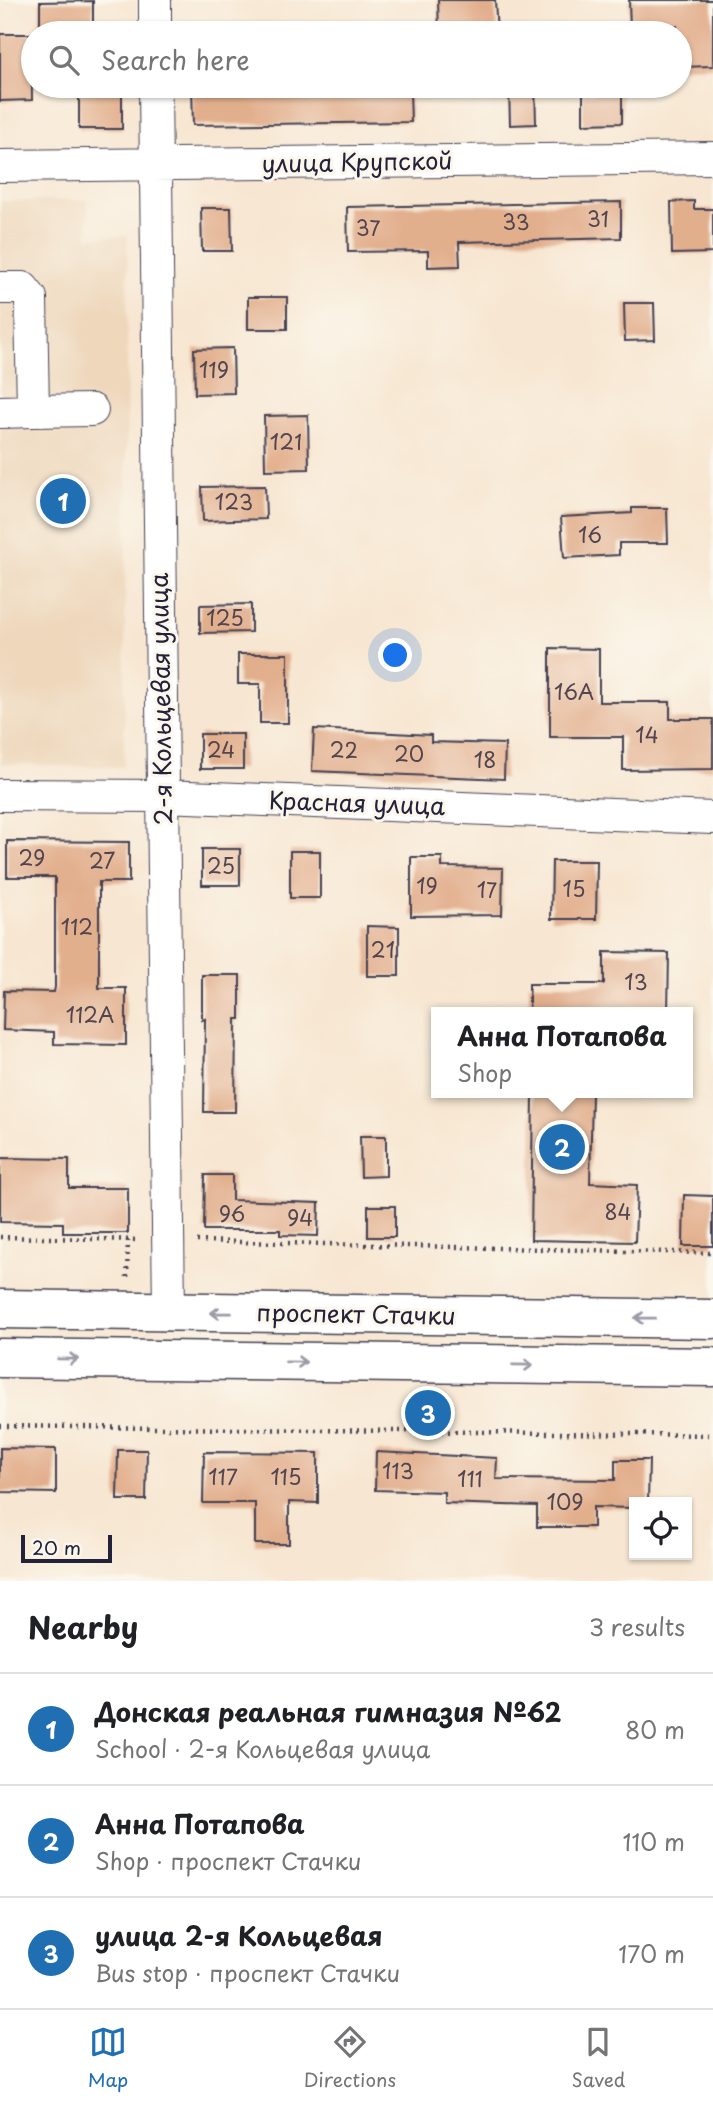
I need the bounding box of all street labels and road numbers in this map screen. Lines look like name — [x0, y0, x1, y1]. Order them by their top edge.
street label: улица Крупской — [261, 141, 453, 181]
street label: 2-я Кольцевая улица — [140, 573, 180, 826]
street label: Красная улица — [268, 781, 446, 823]
street label: проспект Стачки — [256, 1293, 456, 1333]

